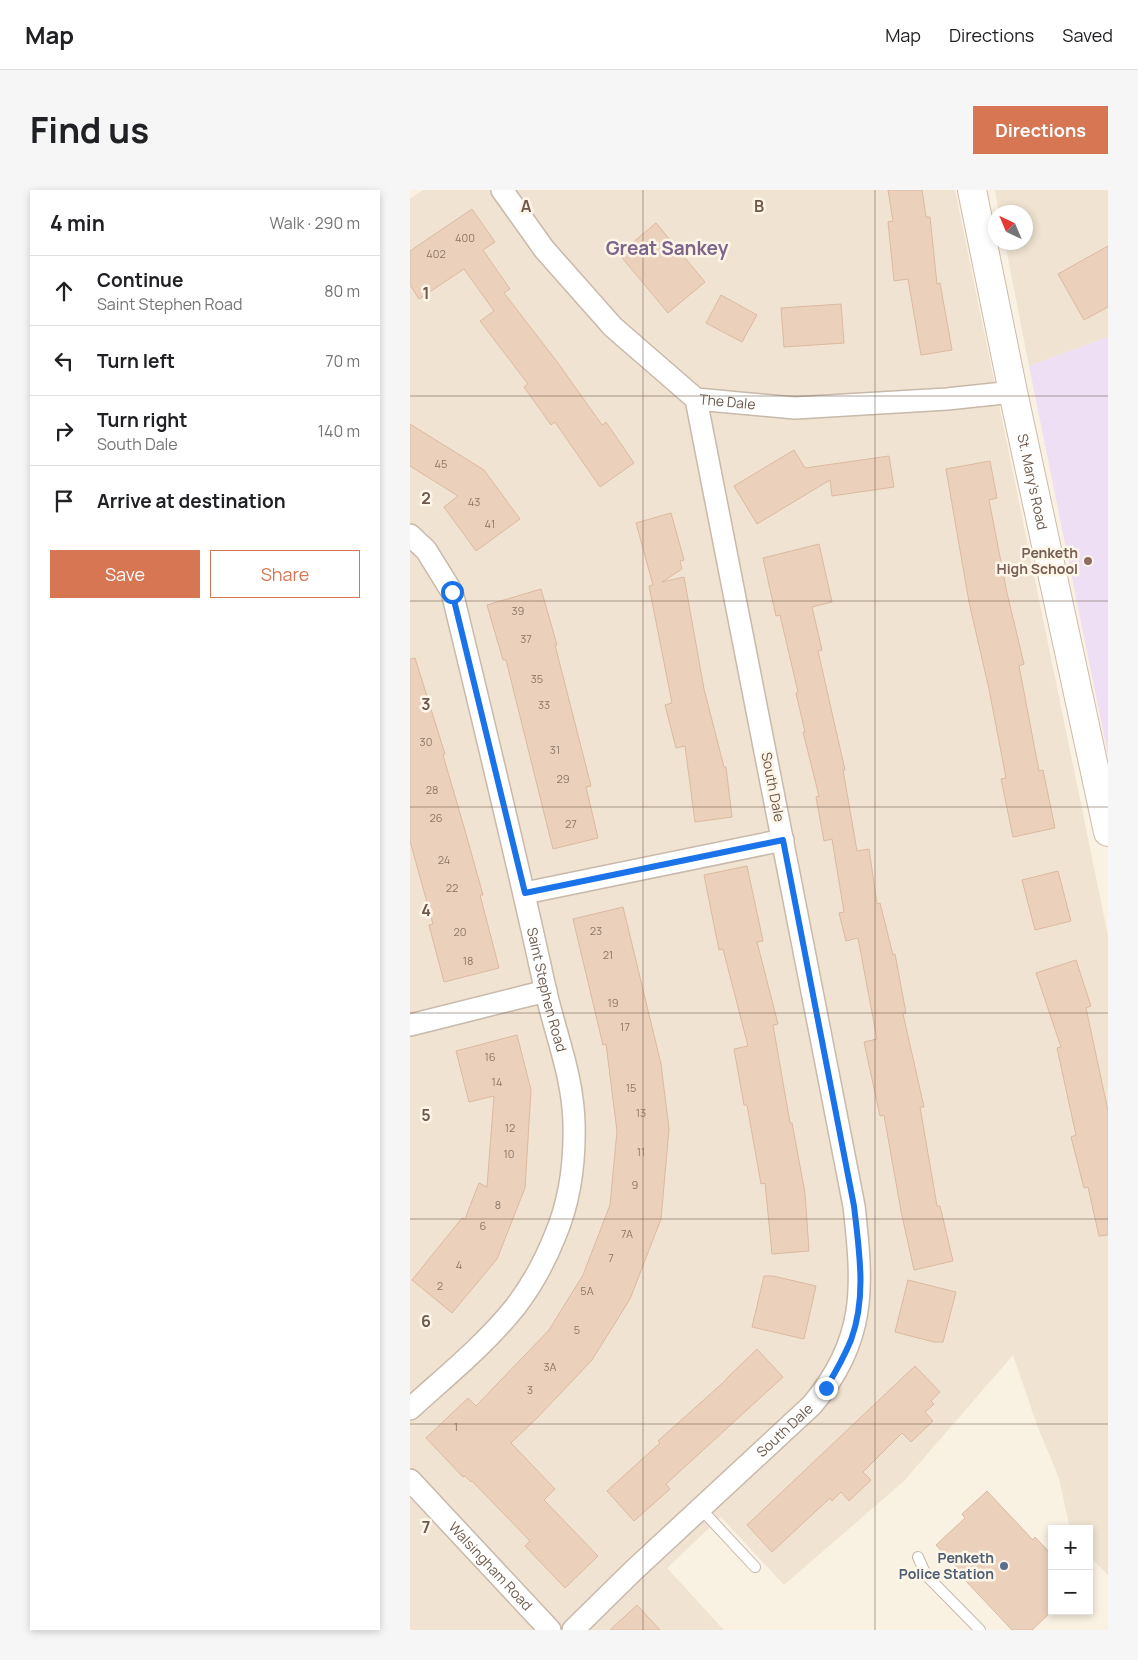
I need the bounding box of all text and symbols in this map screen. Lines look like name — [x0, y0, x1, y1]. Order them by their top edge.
text: Map — [25, 18, 74, 51]
text: Map — [885, 23, 921, 47]
text: Directions — [949, 23, 1034, 47]
text: Saved — [1062, 23, 1113, 47]
text: Find us — [30, 106, 149, 154]
button: Directions — [973, 106, 1108, 154]
text: A — [521, 195, 532, 217]
text: B — [754, 195, 764, 217]
north arrow — [988, 205, 1033, 250]
text: 4 min — [50, 209, 105, 237]
text: Walk · 290 m — [270, 212, 360, 234]
house number: 400 — [455, 230, 475, 245]
district label: Great Sankey — [606, 235, 729, 261]
house number: 402 — [426, 246, 446, 261]
text: Continue — [97, 267, 183, 293]
icon: ahead — [50, 277, 78, 305]
text: 80 m — [324, 280, 360, 302]
text: 1 — [422, 282, 430, 304]
text: Saint Stephen Road — [97, 293, 242, 315]
icon: left — [50, 347, 78, 375]
text: Turn left — [97, 348, 175, 374]
text: 70 m — [325, 350, 360, 372]
street label: The Dale — [699, 389, 756, 413]
text: Turn right — [97, 407, 187, 433]
icon: right — [50, 417, 78, 445]
text: 140 m — [318, 420, 360, 442]
street label: St. Mary's Road — [1013, 432, 1052, 532]
text: South Dale — [97, 433, 178, 455]
house number: 45 — [435, 456, 447, 471]
icon: arrive — [50, 487, 78, 515]
text: 2 — [421, 487, 431, 509]
text: Arrive at destination — [97, 488, 286, 514]
house number: 43 — [468, 494, 480, 509]
house number: 41 — [485, 516, 495, 531]
place label: Penketh High School — [997, 543, 1078, 578]
button: Save — [50, 550, 200, 598]
button: Share — [210, 550, 360, 598]
marker: Penketh High School — [1082, 555, 1094, 567]
route start — [441, 581, 464, 604]
house number: 39 — [512, 603, 525, 618]
house number: 37 — [520, 631, 532, 646]
house number: 35 — [531, 671, 543, 686]
text: 3 — [421, 693, 431, 715]
house number: 33 — [538, 697, 550, 712]
house number: 30 — [420, 734, 432, 749]
house number: 31 — [550, 742, 560, 757]
street label: South Dale — [757, 750, 790, 823]
house number: 29 — [556, 771, 570, 786]
house number: 28 — [426, 782, 438, 797]
house number: 26 — [429, 810, 443, 825]
house number: 27 — [565, 816, 577, 831]
house number: 24 — [438, 852, 450, 867]
house number: 22 — [446, 880, 458, 895]
text: 4 — [421, 899, 431, 921]
house number: 23 — [590, 923, 602, 938]
house number: 20 — [454, 924, 466, 939]
street label: Saint Stephen Road — [523, 925, 572, 1054]
house number: 21 — [603, 947, 613, 962]
house number: 18 — [463, 953, 473, 968]
house number: 19 — [607, 995, 619, 1010]
house number: 17 — [620, 1019, 630, 1034]
house number: 16 — [484, 1049, 496, 1064]
house number: 14 — [492, 1074, 502, 1089]
house number: 15 — [626, 1080, 636, 1095]
text: 5 — [421, 1104, 431, 1126]
house number: 13 — [636, 1105, 646, 1120]
house number: 12 — [505, 1120, 515, 1135]
house number: 11 — [637, 1144, 645, 1159]
house number: 10 — [503, 1146, 515, 1161]
house number: 9 — [632, 1177, 639, 1192]
house number: 8 — [495, 1197, 501, 1212]
house number: 6 — [480, 1218, 487, 1233]
house number: 7A — [621, 1226, 633, 1241]
house number: 7 — [608, 1250, 614, 1265]
house number: 4 — [456, 1257, 462, 1272]
house number: 2 — [437, 1278, 443, 1293]
house number: 5A — [580, 1283, 594, 1298]
text: 6 — [421, 1310, 431, 1332]
house number: 5 — [574, 1322, 580, 1337]
house number: 3A — [543, 1359, 557, 1374]
route end — [815, 1377, 838, 1400]
house number: 3 — [527, 1382, 533, 1397]
street label: South Dale — [752, 1399, 817, 1461]
house number: 1 — [454, 1419, 458, 1434]
text: 7 — [422, 1516, 430, 1538]
street label: Walsingham Road — [445, 1517, 537, 1614]
map controls — [1048, 1525, 1093, 1615]
button: + — [1048, 1525, 1093, 1570]
place label: Penketh Police Station — [899, 1548, 994, 1583]
marker: Penketh Police Station — [998, 1560, 1010, 1572]
button: − — [1048, 1570, 1093, 1615]

